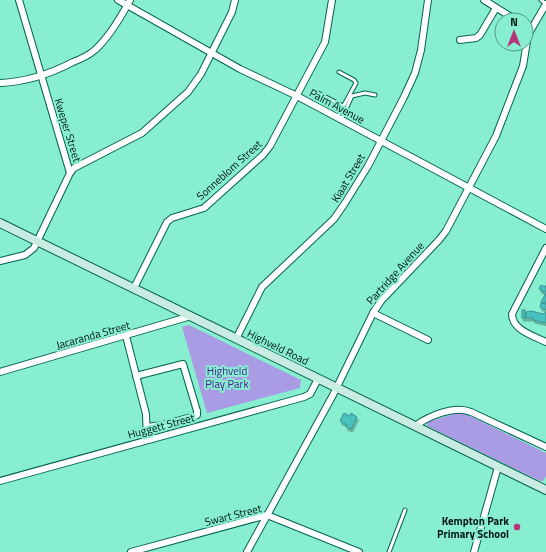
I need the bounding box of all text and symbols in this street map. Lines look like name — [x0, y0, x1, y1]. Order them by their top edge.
north arrow — [494, 12, 534, 52]
text: N — [510, 14, 518, 30]
street label: Palm Avenue — [307, 85, 368, 127]
street label: Kweper Street — [51, 96, 85, 164]
street label: Sonneblom Street — [193, 136, 265, 204]
street label: Kiaat Street — [327, 150, 369, 205]
street label: Partridge Avenue — [362, 238, 428, 308]
street label: Jacaranda Street — [54, 317, 132, 353]
street label: Highveld Road — [245, 325, 312, 369]
park label: Highveld Play Park — [205, 363, 249, 392]
street label: Huggett Street — [126, 409, 196, 443]
street label: Swart Street — [203, 500, 263, 530]
place label: Kempton Park Primary School — [437, 513, 509, 542]
marker: Kempton Park Primary School — [512, 522, 522, 532]

